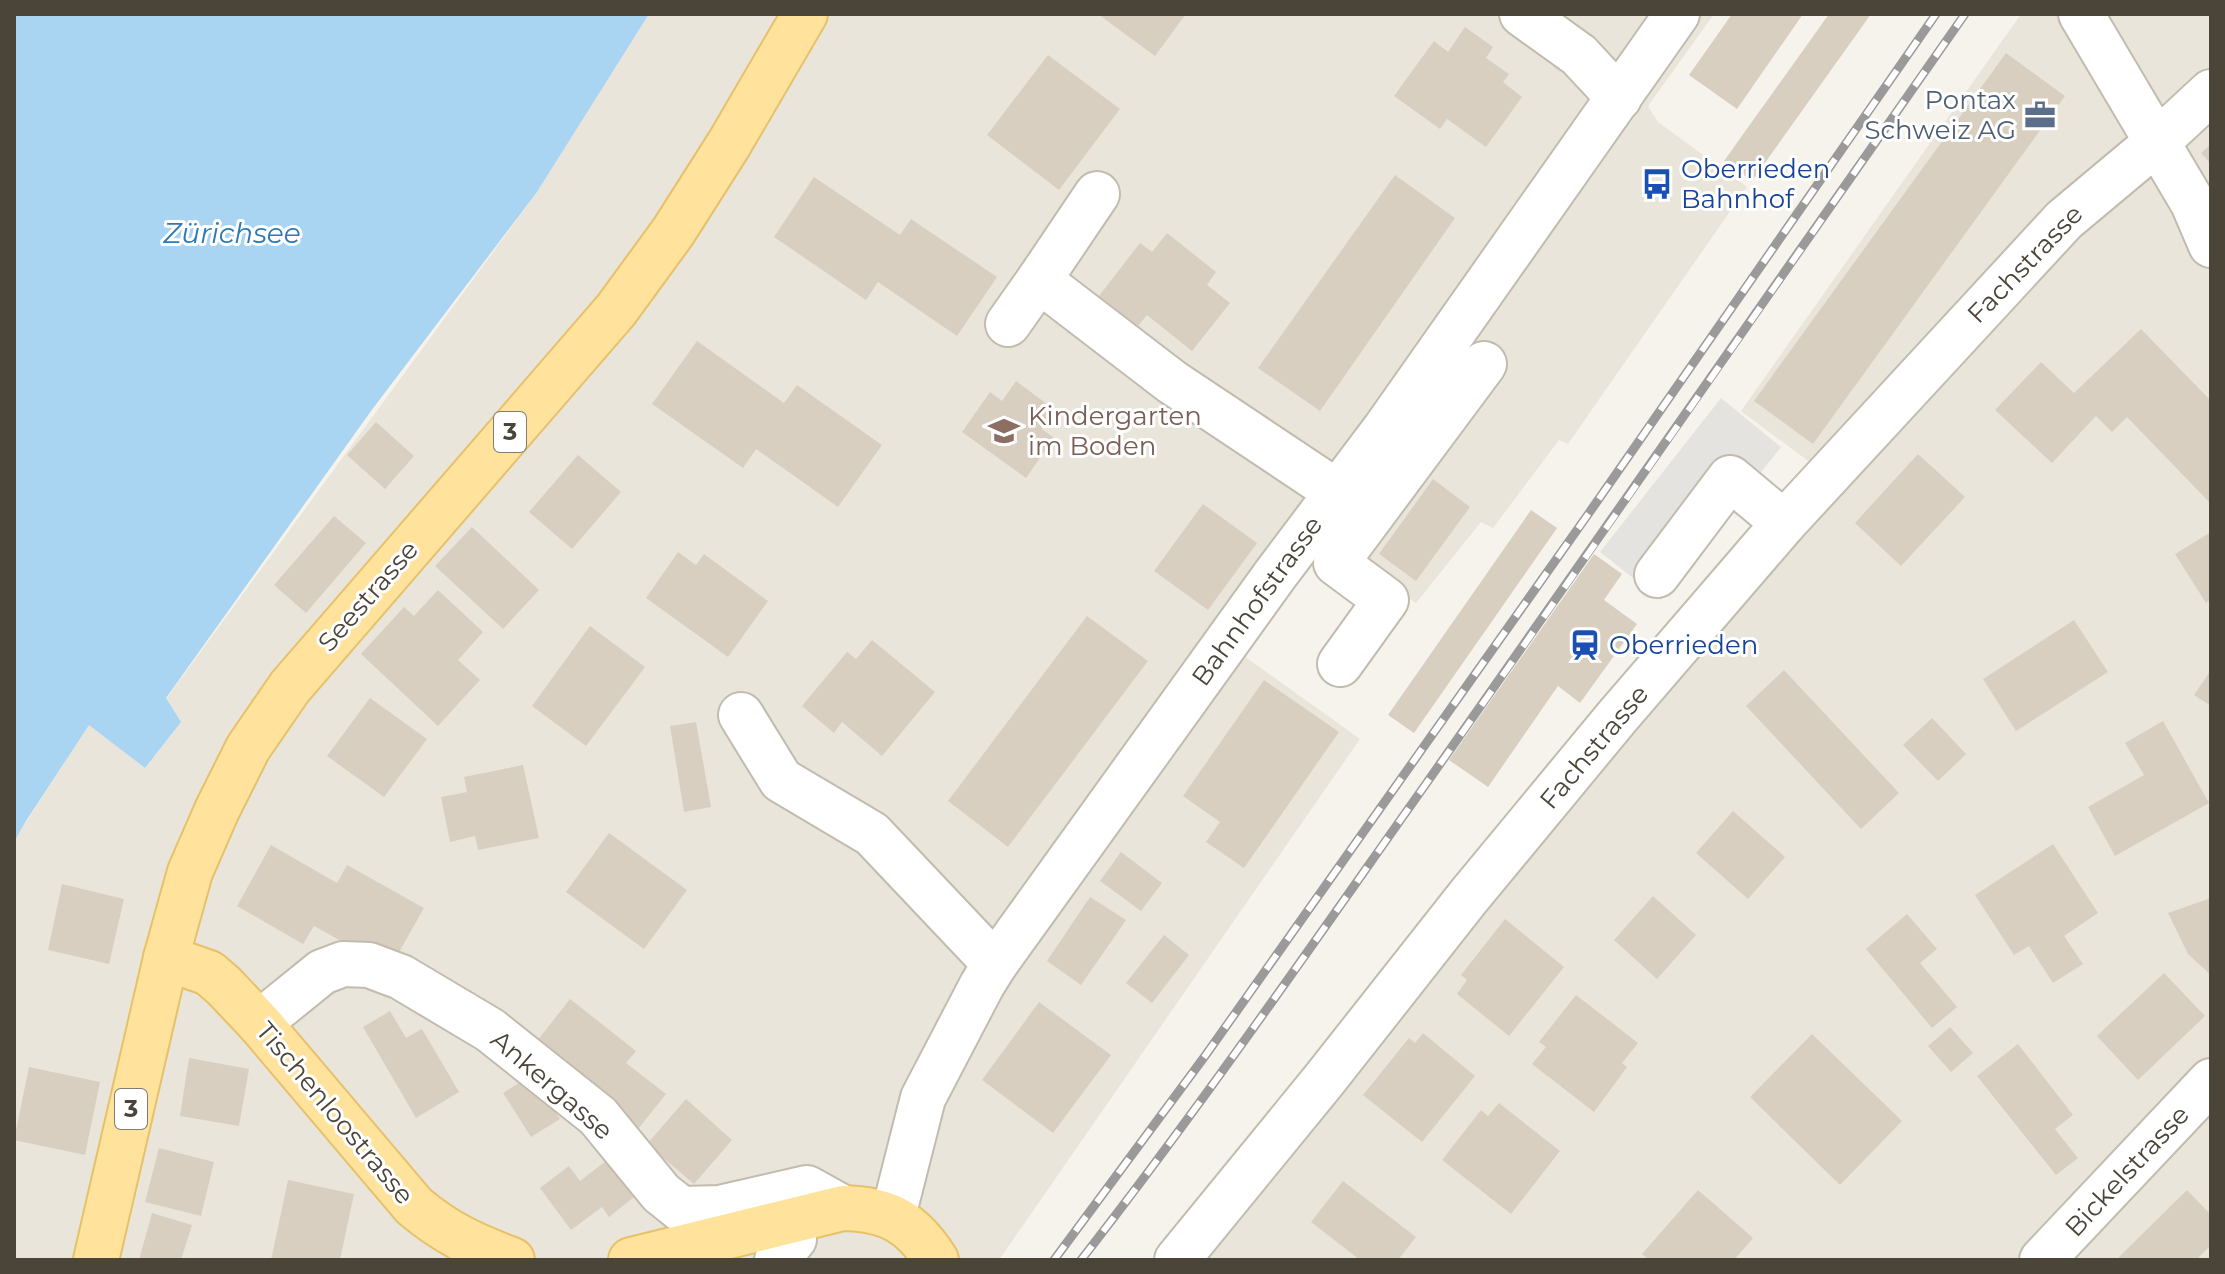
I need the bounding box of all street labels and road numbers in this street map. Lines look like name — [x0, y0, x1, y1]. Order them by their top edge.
street label: Fachstrasse — [1961, 198, 2089, 330]
road number: 3 — [494, 412, 526, 452]
street label: Bahnhofstrasse — [1185, 510, 1329, 692]
street label: Seestrasse — [311, 534, 425, 658]
street label: Fachstrasse — [1533, 678, 1655, 816]
street label: Tischenloostrasse — [249, 1015, 421, 1211]
street label: Ankergasse — [484, 1023, 620, 1147]
road number: 3 — [115, 1089, 147, 1129]
street label: Bickelstrasse — [2058, 1099, 2196, 1243]

